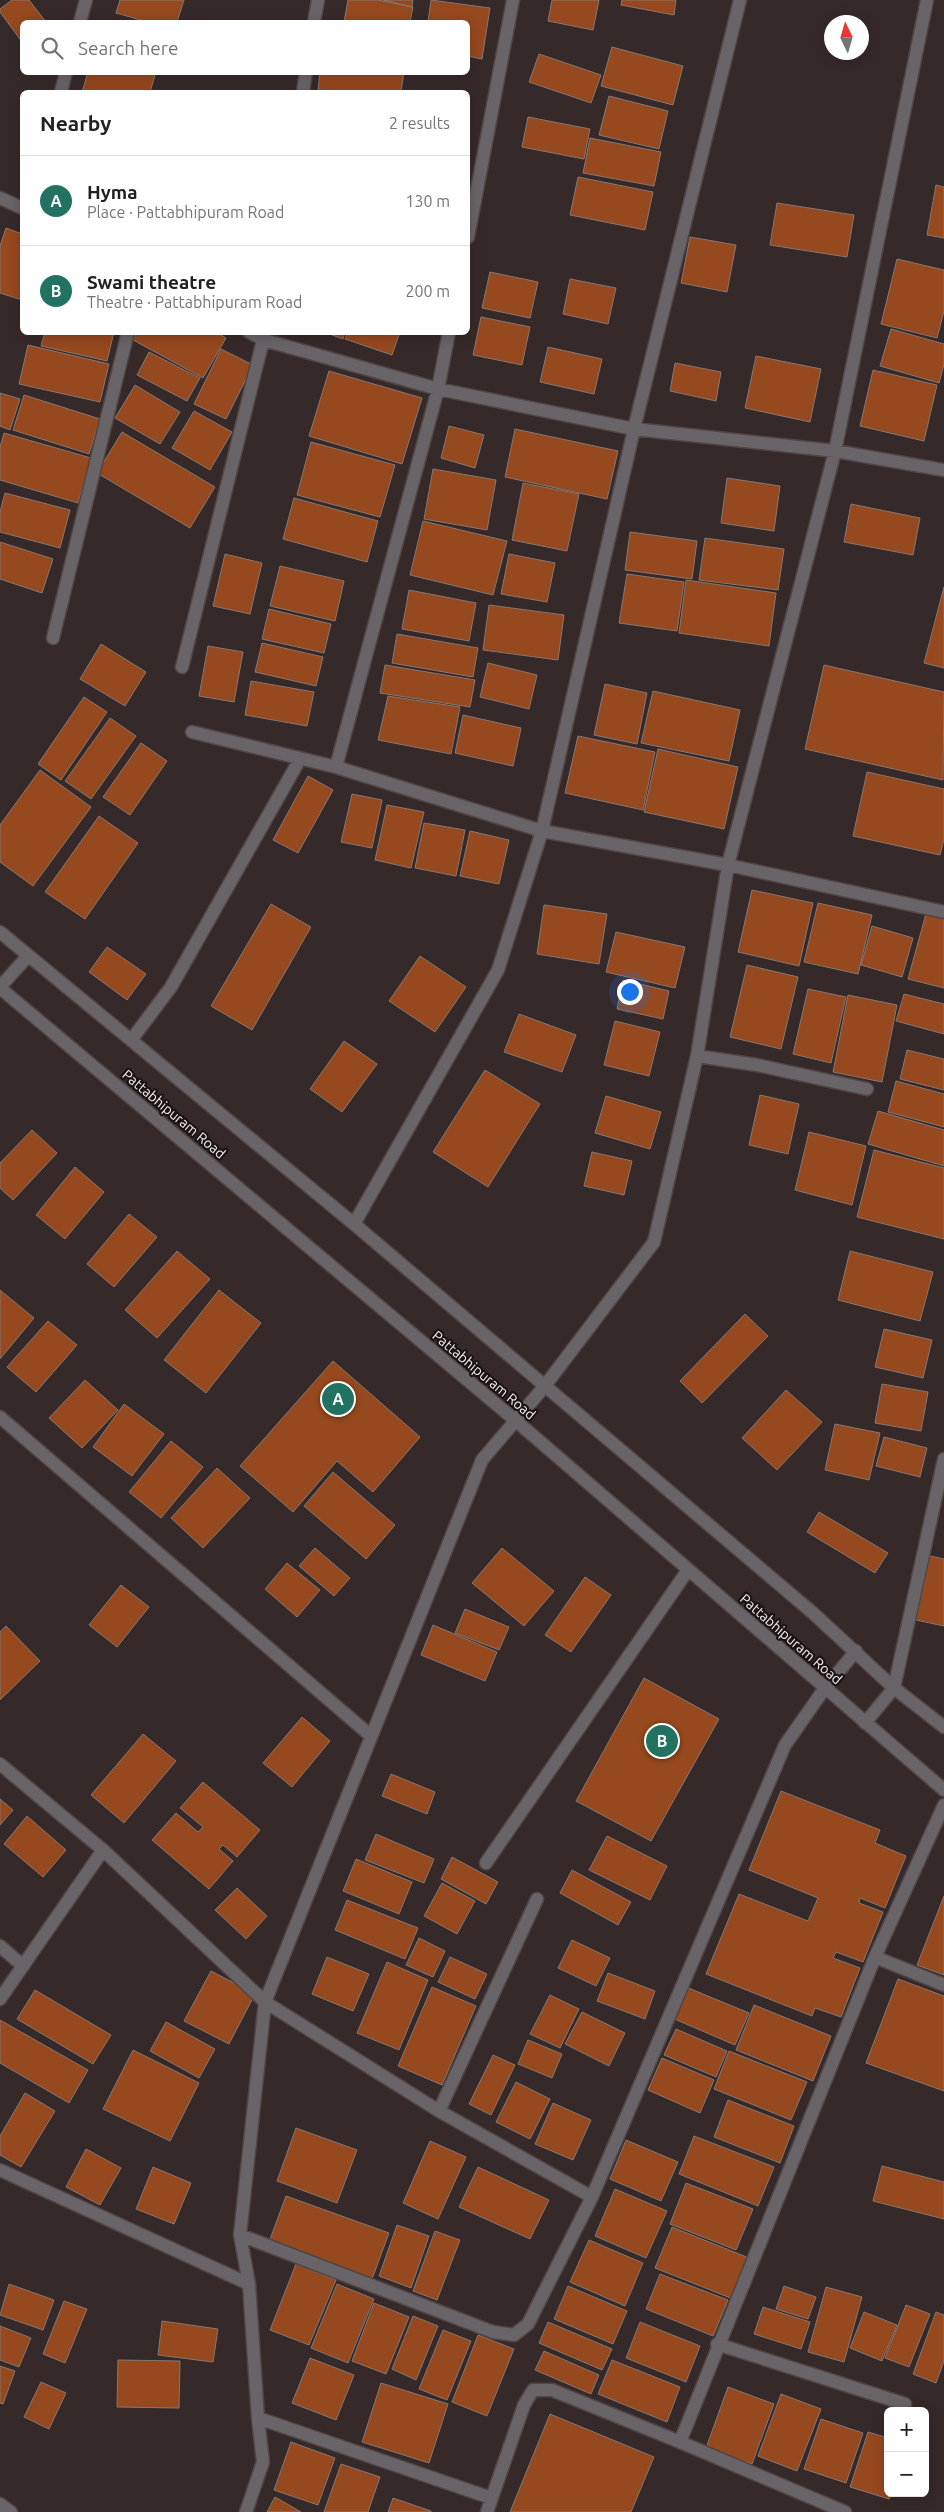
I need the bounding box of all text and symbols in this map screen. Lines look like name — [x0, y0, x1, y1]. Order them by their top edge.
north arrow — [824, 15, 869, 60]
search box — [20, 20, 470, 75]
icon: search — [38, 34, 66, 62]
text: Search here — [78, 37, 178, 59]
text: Nearby — [40, 111, 111, 135]
text: 2 results — [389, 114, 450, 132]
text: Hyma — [87, 181, 138, 203]
text: A — [50, 192, 62, 210]
text: 130 m — [405, 192, 450, 210]
text: Place · Pattabhipuram Road — [87, 203, 284, 221]
text: Swami theatre — [87, 271, 216, 293]
text: B — [51, 282, 61, 300]
text: 200 m — [405, 282, 450, 300]
text: Theatre · Pattabhipuram Road — [87, 293, 302, 311]
your location — [617, 979, 643, 1005]
street label: Pattabhipuram Road — [119, 1066, 229, 1162]
street label: Pattabhipuram Road — [429, 1327, 539, 1423]
pin: A — [322, 1380, 354, 1418]
street label: Pattabhipuram Road — [737, 1591, 845, 1687]
pin: B — [646, 1722, 678, 1760]
map controls — [884, 2407, 929, 2497]
button: + — [884, 2407, 929, 2452]
button: − — [884, 2452, 929, 2497]

